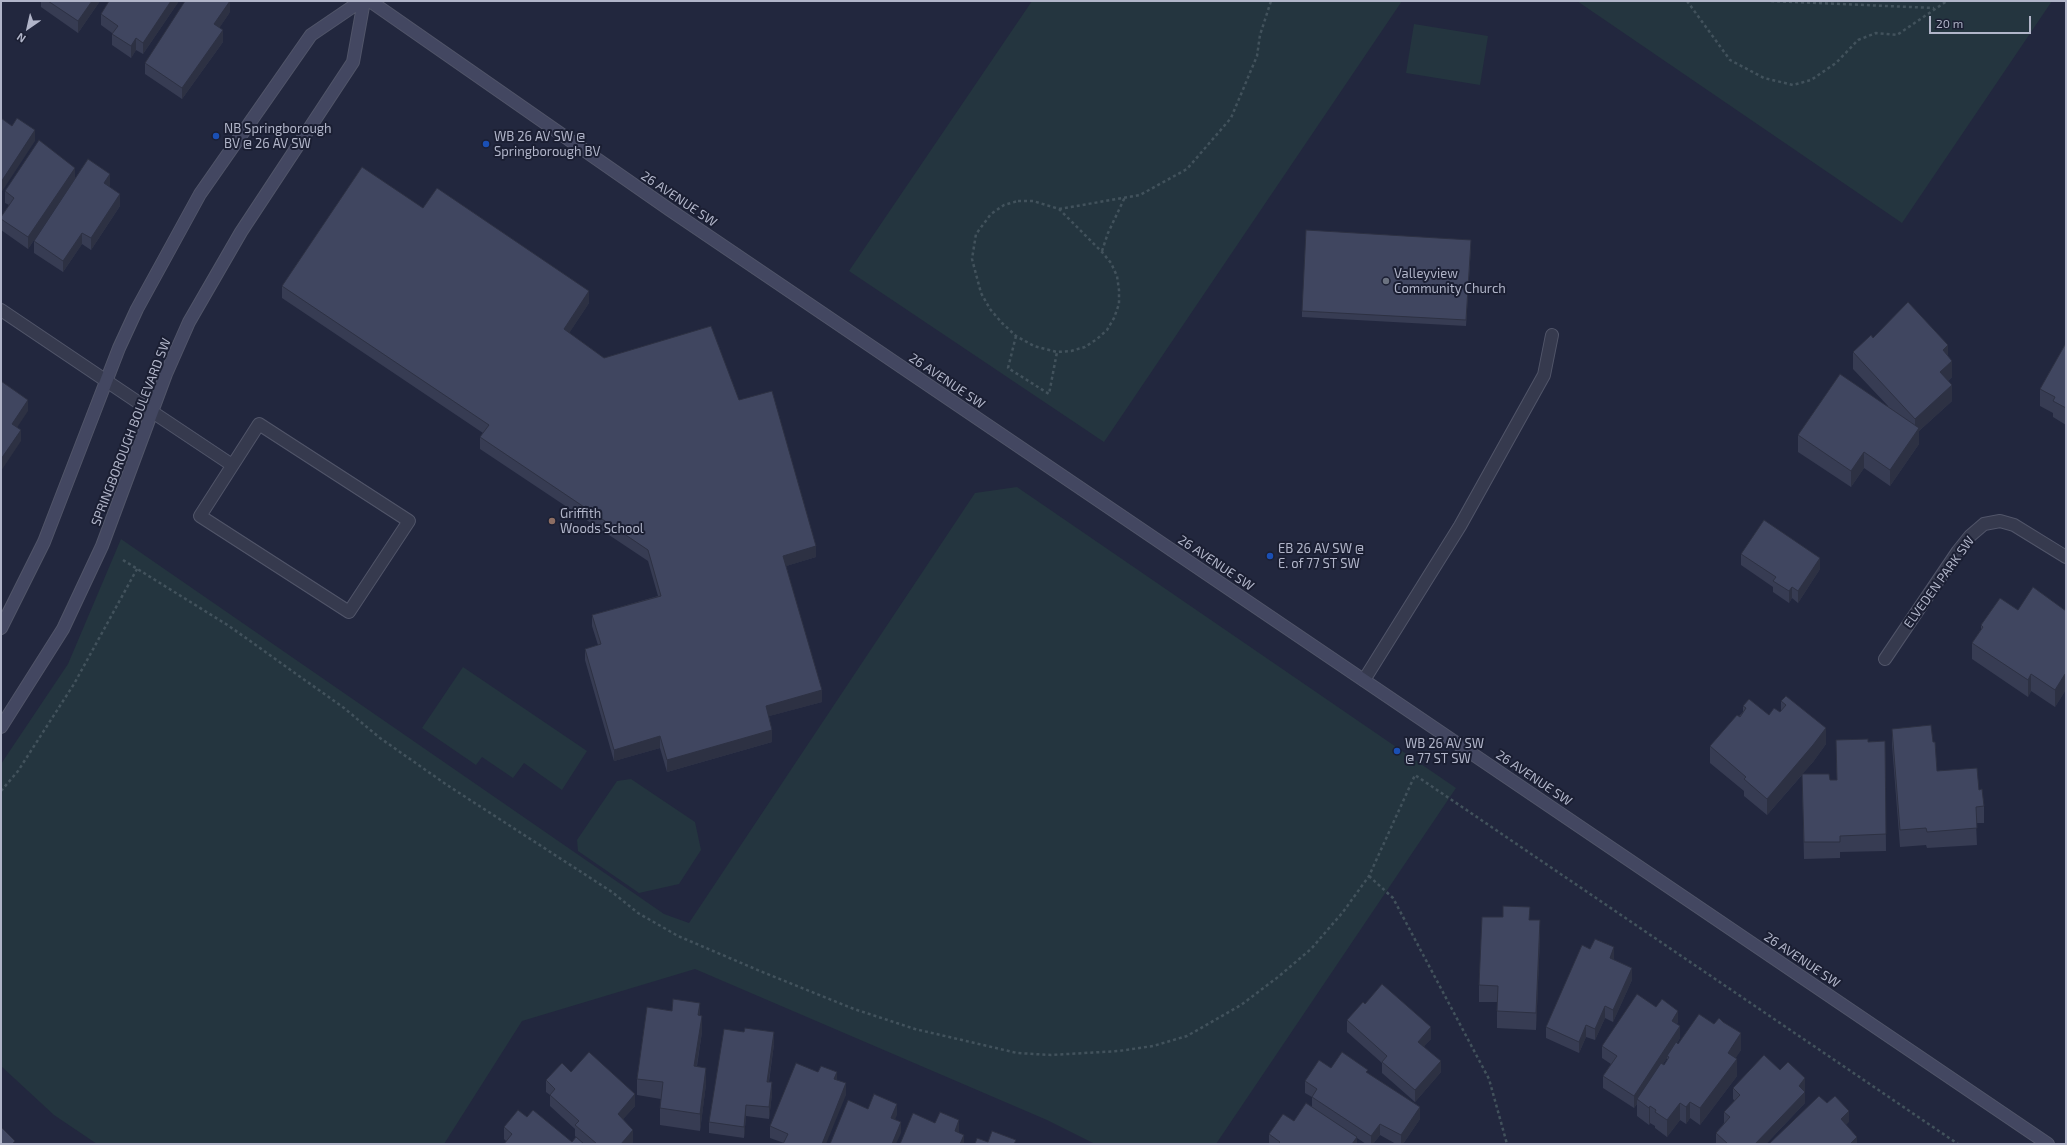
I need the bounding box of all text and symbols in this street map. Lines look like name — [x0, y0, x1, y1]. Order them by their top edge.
north arrow — [8, 8, 48, 48]
scale bar — [1931, 8, 2033, 34]
text: 20 m — [1936, 16, 1963, 30]
text: N — [14, 31, 28, 46]
place label: NB Springborough BV @ 26 AV SW — [224, 121, 332, 152]
place label: WB 26 AV SW @ Springborough BV — [494, 129, 600, 160]
marker: NB Springborough BV @ 26 AV SW — [211, 131, 221, 141]
marker: WB 26 AV SW @ Springborough BV — [481, 139, 491, 149]
street label: 26 AVENUE SW — [638, 168, 720, 230]
place label: Valleyview Community Church — [1394, 266, 1506, 297]
marker: Valleyview Community Church — [1381, 276, 1391, 286]
street label: SPRINGBOROUGH BOULEVARD SW — [88, 336, 174, 528]
street label: 26 AVENUE SW — [906, 350, 988, 412]
place label: Griffith Woods School — [560, 506, 644, 537]
marker: Griffith Woods School — [547, 516, 557, 526]
street label: 26 AVENUE SW — [1175, 532, 1257, 594]
street label: ELVEDEN PARK SW — [1900, 533, 1978, 631]
place label: EB 26 AV SW @ E. of 77 ST SW — [1278, 541, 1364, 572]
marker: EB 26 AV SW @ E. of 77 ST SW — [1265, 551, 1275, 561]
place label: WB 26 AV SW @ 77 ST SW — [1405, 736, 1484, 767]
marker: WB 26 AV SW @ 77 ST SW — [1392, 746, 1402, 756]
street label: 26 AVENUE SW — [1493, 747, 1575, 809]
street label: 26 AVENUE SW — [1761, 929, 1843, 991]

